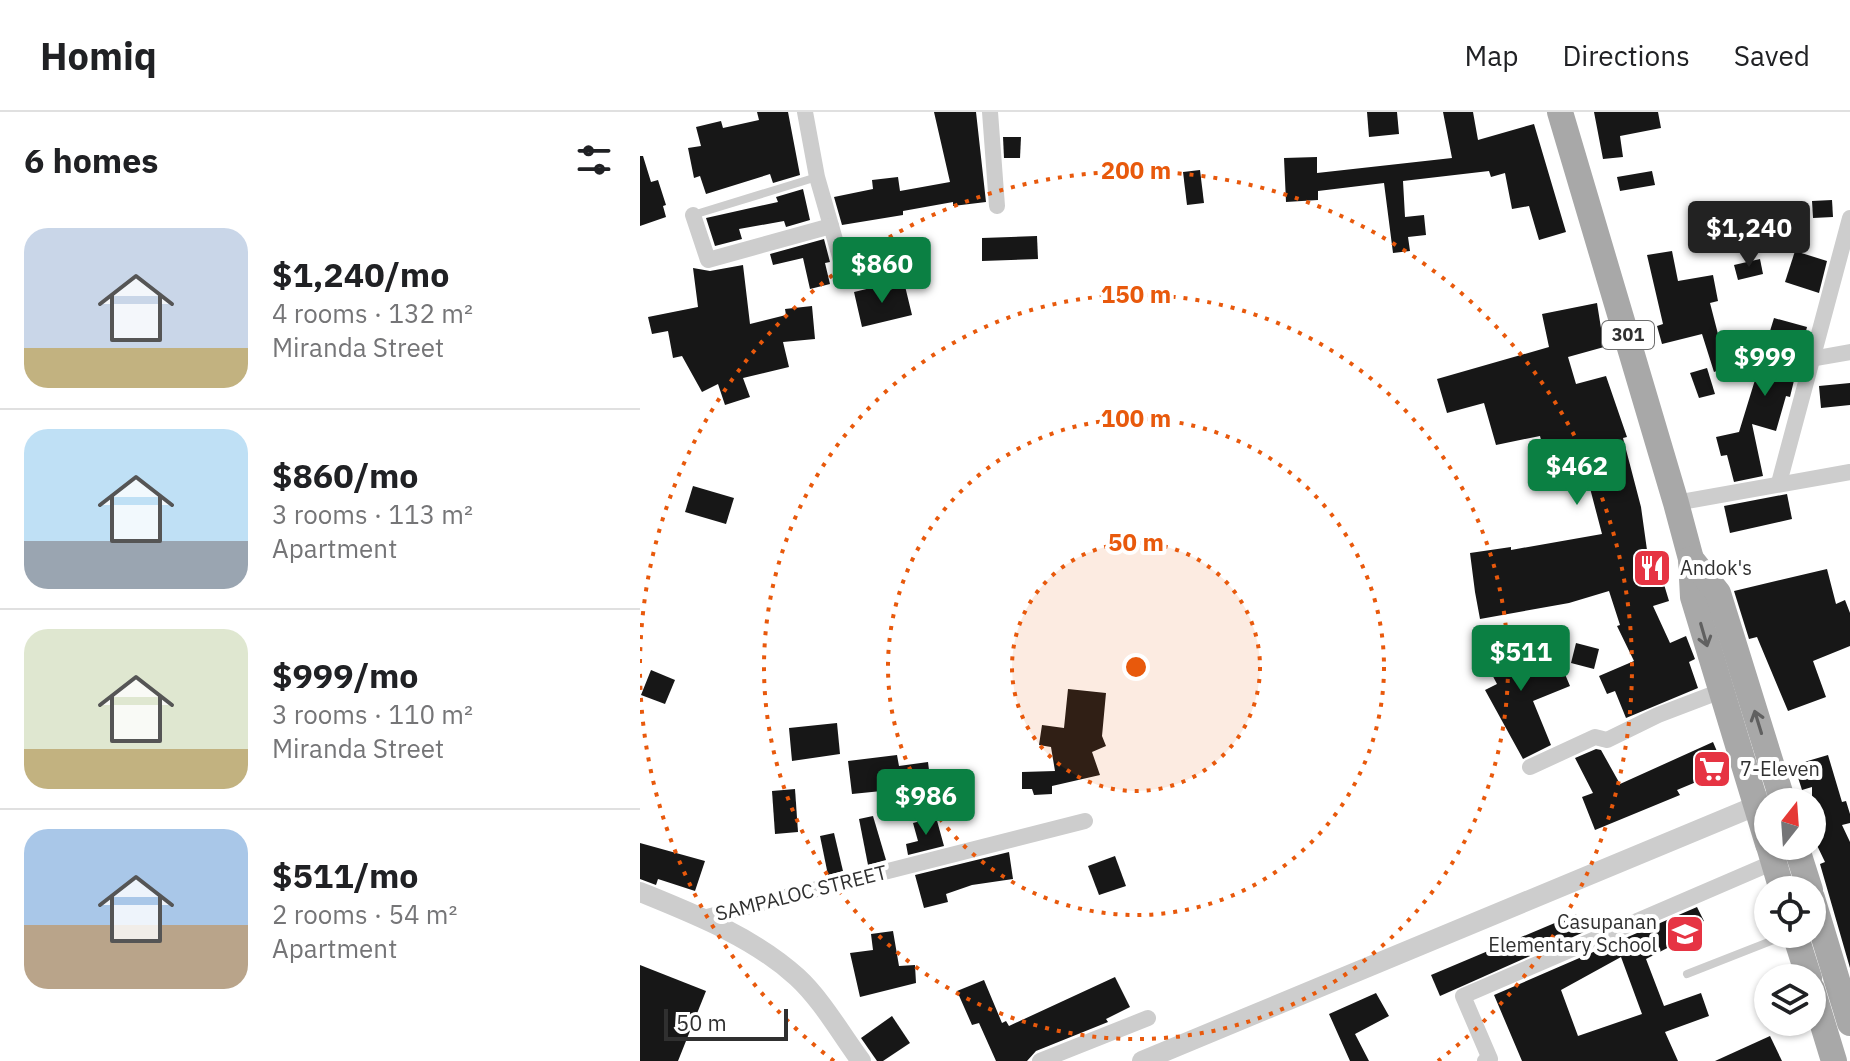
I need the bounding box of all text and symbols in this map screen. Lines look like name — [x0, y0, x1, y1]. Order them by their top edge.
text: Homiq — [40, 31, 157, 80]
text: Map — [1464, 37, 1518, 74]
text: Directions — [1562, 37, 1690, 74]
text: Saved — [1734, 37, 1810, 74]
text: 6 homes — [24, 138, 159, 182]
icon: filters — [572, 138, 616, 182]
text: 200 m — [1101, 154, 1171, 186]
pin: $1,240 — [1684, 201, 1814, 269]
text: $1,240 — [1706, 210, 1792, 244]
pin: $860 — [835, 237, 929, 305]
text: $860 — [851, 246, 913, 280]
text: $1,240/mo — [272, 252, 449, 296]
icon: home — [88, 260, 184, 356]
text: 150 m — [1101, 278, 1171, 310]
text: 4 rooms · 132 m² — [272, 296, 473, 330]
road number: 301 — [1602, 321, 1654, 349]
text: Miranda Street — [272, 330, 444, 364]
pin: $999 — [1718, 330, 1812, 398]
text: $999 — [1734, 339, 1796, 373]
text: 100 m — [1101, 402, 1171, 434]
pin: $462 — [1530, 439, 1624, 507]
text: $462 — [1546, 448, 1608, 482]
text: $860/mo — [272, 453, 419, 497]
icon: home — [88, 461, 184, 557]
text: 3 rooms · 113 m² — [272, 497, 473, 531]
text: 50 m — [1108, 526, 1164, 558]
text: Apartment — [272, 531, 397, 565]
restaurant icon: Andok's — [1631, 547, 1673, 589]
place label: Andok's — [1680, 554, 1752, 581]
one-way arrow — [1698, 622, 1712, 647]
pin: $511 — [1474, 625, 1568, 693]
text: $511 — [1490, 634, 1552, 668]
text: $999/mo — [272, 653, 419, 697]
centre of rings — [1122, 653, 1150, 681]
icon: home — [88, 661, 184, 757]
text: 3 rooms · 110 m² — [272, 697, 473, 731]
one-way arrow — [1750, 709, 1765, 735]
text: Miranda Street — [272, 731, 444, 765]
supermarket icon: 7-Eleven — [1691, 748, 1733, 790]
place label: 7-Eleven — [1740, 755, 1820, 782]
pin: $986 — [879, 769, 973, 837]
text: $986 — [895, 778, 957, 812]
north arrow — [1754, 788, 1826, 860]
map controls — [1754, 788, 1826, 1036]
text: $511/mo — [272, 853, 419, 897]
street label: SAMPALOC STREET — [712, 858, 889, 927]
icon: home — [88, 861, 184, 957]
button: locate — [1754, 876, 1826, 948]
text: 2 rooms · 54 m² — [272, 897, 457, 931]
place label: Casupanan Elementary School — [1488, 908, 1657, 958]
school or university icon: Casupanan Elementary School — [1664, 913, 1706, 955]
text: Apartment — [272, 931, 397, 965]
button: layers — [1754, 964, 1826, 1036]
scale bar — [664, 1005, 788, 1041]
text: 50 m — [676, 1008, 727, 1037]

